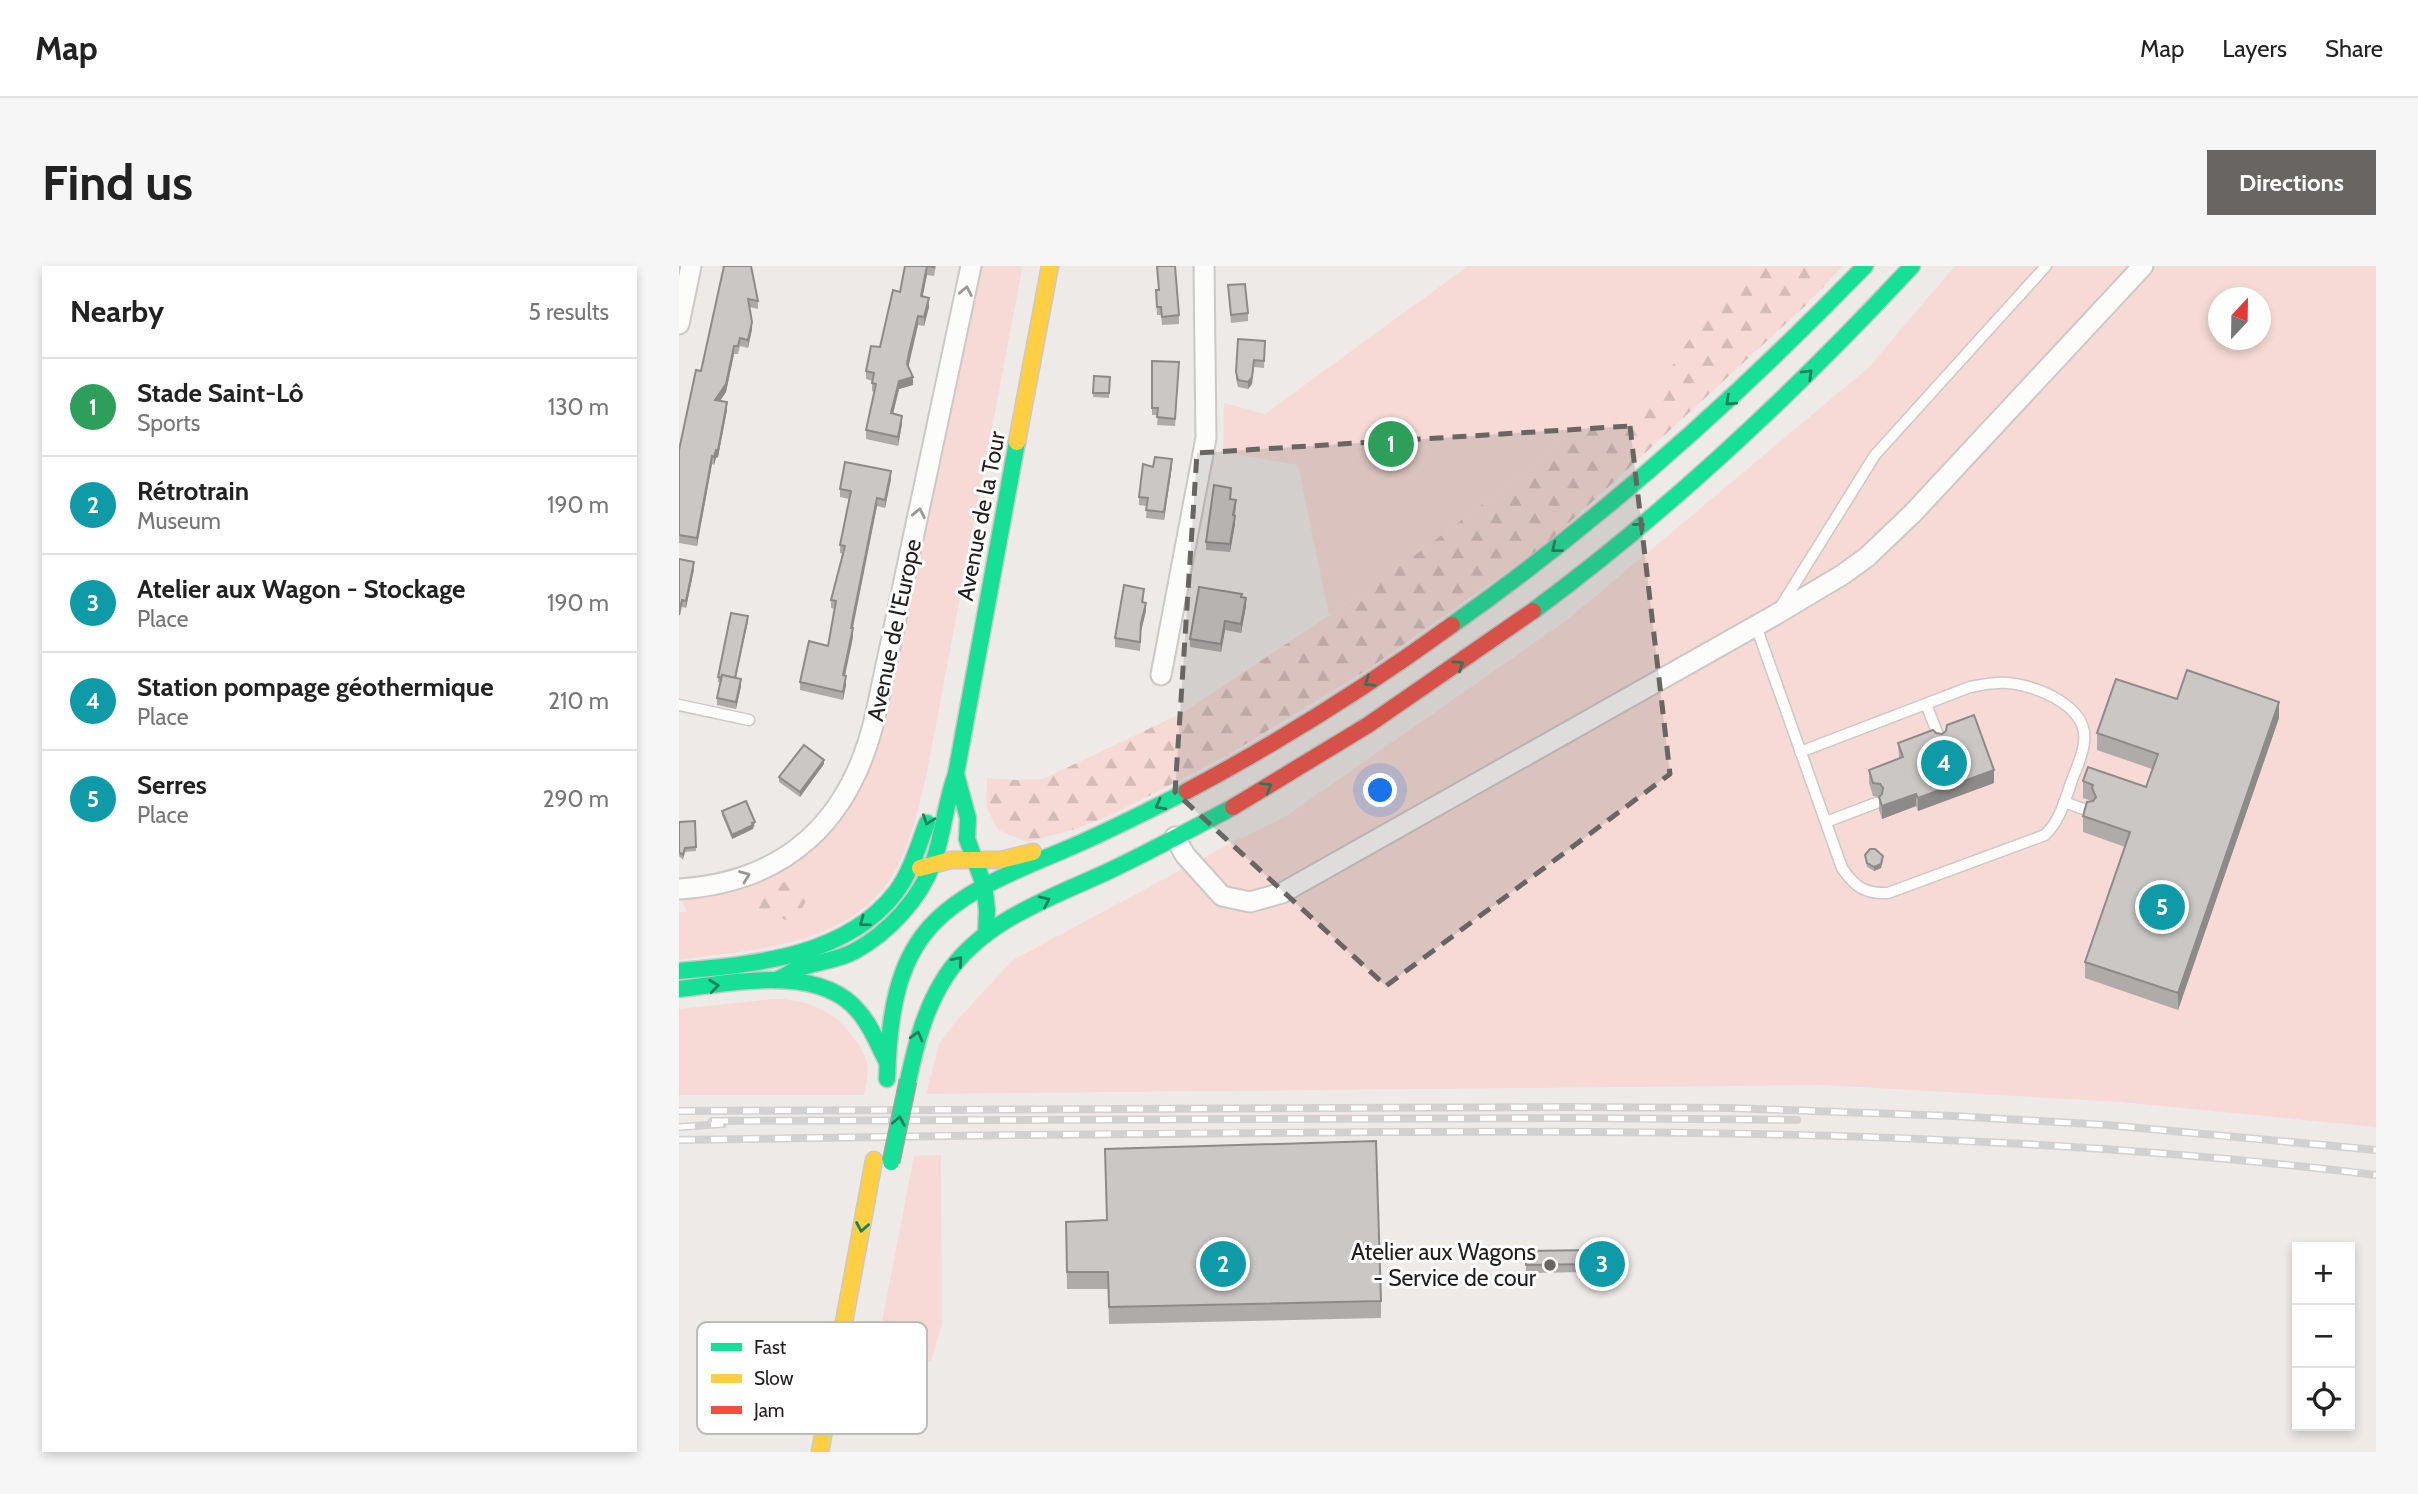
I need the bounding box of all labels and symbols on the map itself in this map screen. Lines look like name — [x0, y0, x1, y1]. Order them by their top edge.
one-way arrow — [958, 285, 973, 297]
north arrow — [2208, 287, 2271, 350]
one-way arrow — [1800, 370, 1813, 383]
one-way arrow — [1725, 393, 1738, 405]
pin: 1 — [1368, 418, 1414, 470]
street label: Avenue de la Tour — [951, 428, 1011, 603]
one-way arrow — [910, 507, 925, 519]
one-way arrow — [1631, 523, 1644, 535]
street label: Avenue de l'Europe — [861, 536, 927, 724]
one-way arrow — [1552, 539, 1564, 552]
one-way arrow — [1451, 661, 1464, 673]
one-way arrow — [1364, 673, 1377, 686]
pin: 4 — [1921, 737, 1967, 789]
your location — [1363, 773, 1397, 807]
one-way arrow — [1259, 782, 1272, 795]
one-way arrow — [1154, 797, 1167, 810]
one-way arrow — [922, 814, 936, 826]
one-way arrow — [739, 870, 751, 884]
pin: 5 — [2139, 881, 2185, 933]
one-way arrow — [1038, 895, 1050, 909]
one-way arrow — [859, 914, 871, 926]
one-way arrow — [949, 957, 962, 970]
one-way arrow — [709, 979, 720, 994]
one-way arrow — [909, 1030, 924, 1042]
one-way arrow — [891, 1115, 906, 1127]
one-way arrow — [855, 1221, 870, 1233]
pin: 2 — [1200, 1238, 1246, 1290]
place label: Atelier aux Wagons - Service de cour — [1351, 1238, 1537, 1292]
pin: 3 — [1579, 1238, 1625, 1290]
marker: Atelier aux Wagons - Service de cour — [1542, 1257, 1558, 1273]
legend — [697, 1322, 927, 1434]
text: Fast — [754, 1336, 787, 1359]
text: Slow — [754, 1367, 794, 1390]
text: Jam — [753, 1399, 784, 1422]

